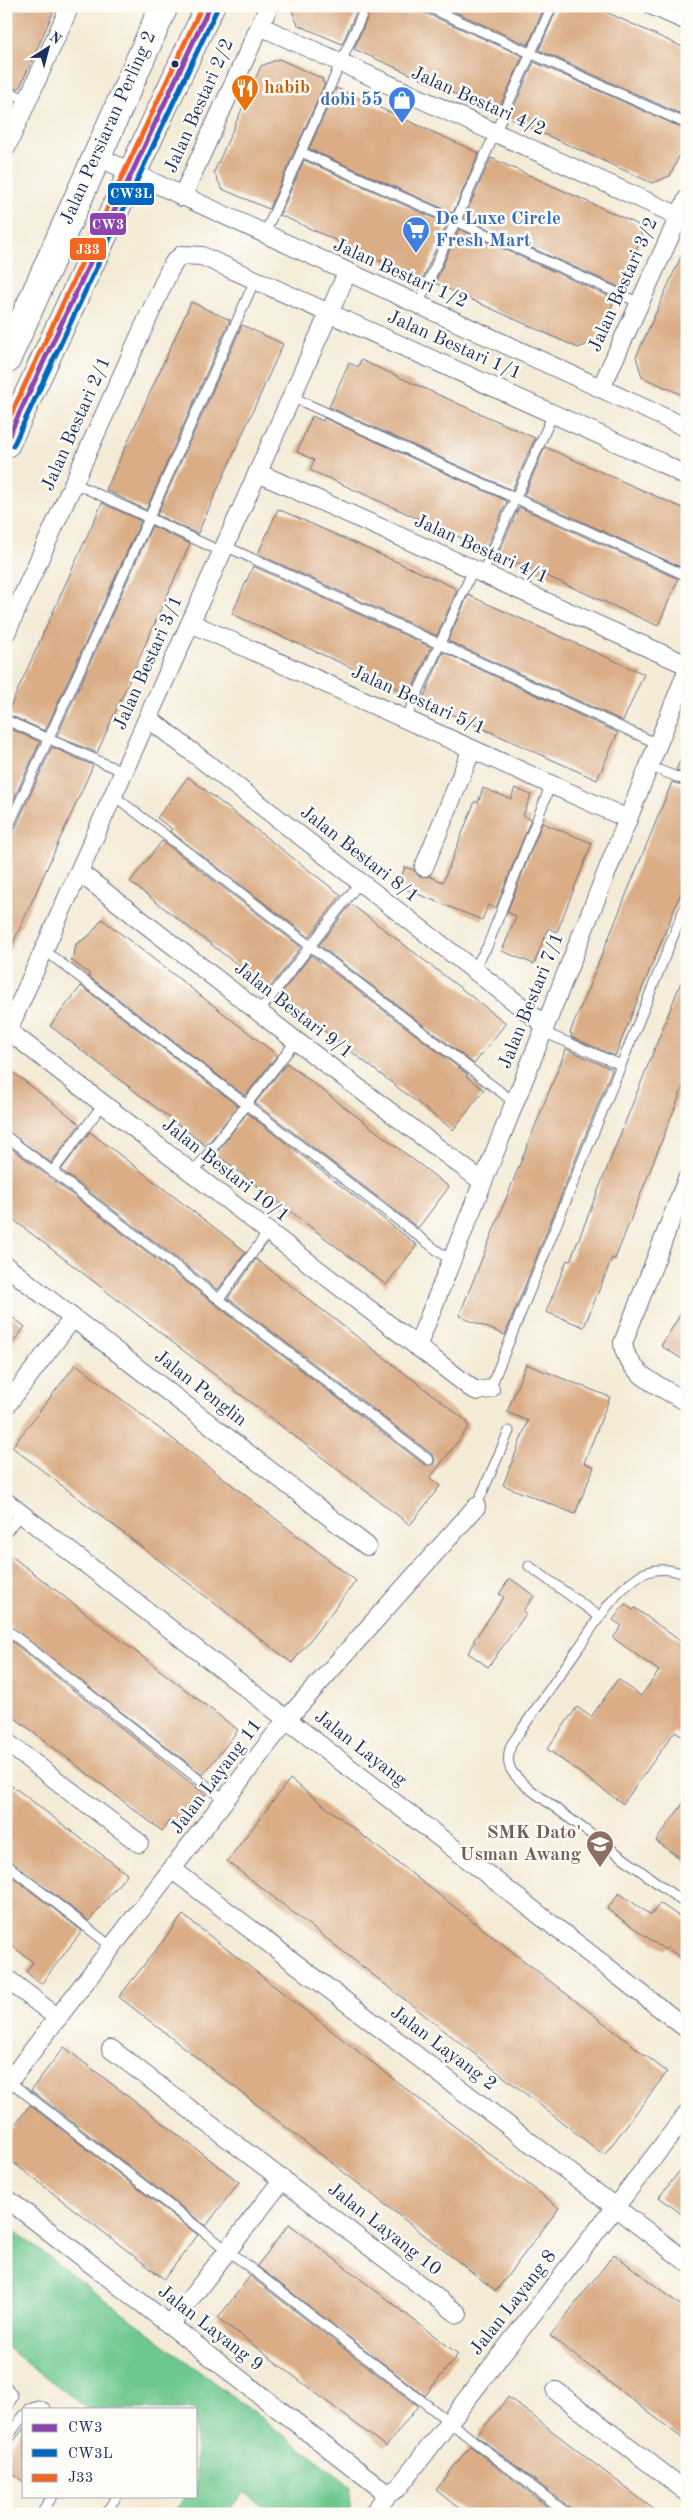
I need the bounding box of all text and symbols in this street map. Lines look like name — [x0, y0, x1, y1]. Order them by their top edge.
north arrow — [22, 22, 72, 72]
text: N — [47, 29, 64, 47]
street label: Jalan Persiaran Perling 2 — [58, 29, 160, 227]
street label: Jalan Bestari 2/2 — [162, 36, 238, 176]
unlabelled marker — [170, 59, 180, 69]
street label: Jalan Bestari 4/2 — [408, 64, 548, 140]
restaurant icon: habib — [230, 73, 260, 112]
place label: habib — [264, 79, 310, 98]
shop icon: dobi 55 — [387, 85, 417, 124]
place label: dobi 55 — [320, 91, 383, 110]
line badge: CW3L — [107, 182, 155, 206]
text: CW3L — [110, 187, 152, 201]
place label: De Luxe Circle Fresh Mart — [435, 210, 561, 251]
line badge: CW3 — [89, 212, 127, 236]
supermarket icon: De Luxe Circle Fresh Mart — [401, 215, 431, 254]
street label: Jalan Bestari 3/2 — [586, 215, 662, 355]
text: CW3 — [92, 218, 124, 232]
street label: Jalan Bestari 1/2 — [330, 236, 470, 312]
line badge: J33 — [69, 237, 107, 261]
text: J33 — [76, 243, 100, 257]
street label: Jalan Bestari 1/1 — [384, 308, 524, 384]
street label: Jalan Bestari 2/1 — [39, 354, 115, 494]
street label: Jalan Bestari 4/1 — [411, 512, 551, 588]
street label: Jalan Bestari 3/1 — [111, 593, 187, 733]
street label: Jalan Bestari 5/1 — [348, 663, 488, 739]
street label: Jalan Bestari 8/1 — [296, 803, 422, 907]
street label: Jalan Bestari 7/1 — [496, 930, 568, 1072]
street label: Jalan Bestari 9/1 — [230, 959, 356, 1063]
street label: Jalan Bestari 10/1 — [158, 1116, 292, 1226]
street label: Jalan Penglin — [150, 1347, 250, 1431]
street label: Jalan Layang — [310, 1707, 410, 1791]
street label: Jalan Layang 11 — [168, 1716, 266, 1838]
place label: SMK Dato' Usman Awang — [460, 1824, 581, 1865]
school or university icon: SMK Dato' Usman Awang — [585, 1829, 615, 1868]
street label: Jalan Layang 2 — [386, 2003, 500, 2095]
street label: Jalan Layang 10 — [324, 2180, 444, 2280]
street label: Jalan Layang 8 — [467, 2247, 561, 2359]
street label: Jalan Layang 9 — [154, 2282, 266, 2376]
legend — [22, 2408, 198, 2498]
text: CW3 — [68, 2421, 103, 2436]
text: CW3L — [68, 2447, 113, 2462]
text: J33 — [68, 2471, 94, 2486]

